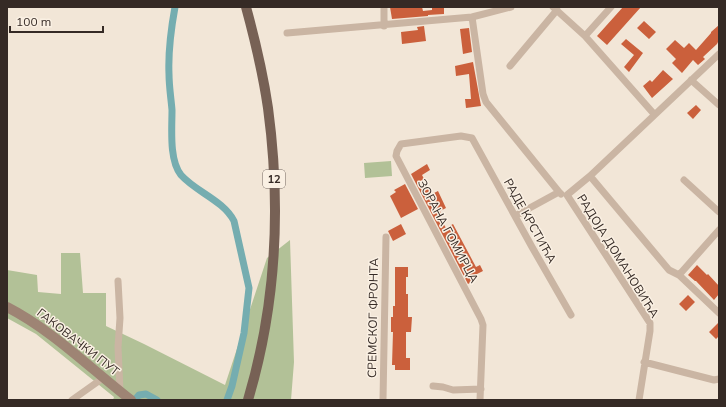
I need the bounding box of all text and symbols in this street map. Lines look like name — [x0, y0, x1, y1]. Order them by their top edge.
scale bar — [10, 8, 103, 34]
text: 100 m — [16, 14, 51, 29]
road number: 12 — [263, 170, 285, 188]
street label: ЗОРАНА ГОМИРЦА — [415, 176, 482, 285]
street label: РАДЕ КРСТИЋА — [501, 176, 560, 266]
street label: РАДОЈА ДОМАНОВИЋА — [574, 191, 663, 320]
street label: СРЕМСКОГ ФРОНТА — [364, 258, 381, 378]
street label: ГАКОВАЧКИ ПУТ — [34, 305, 123, 379]

